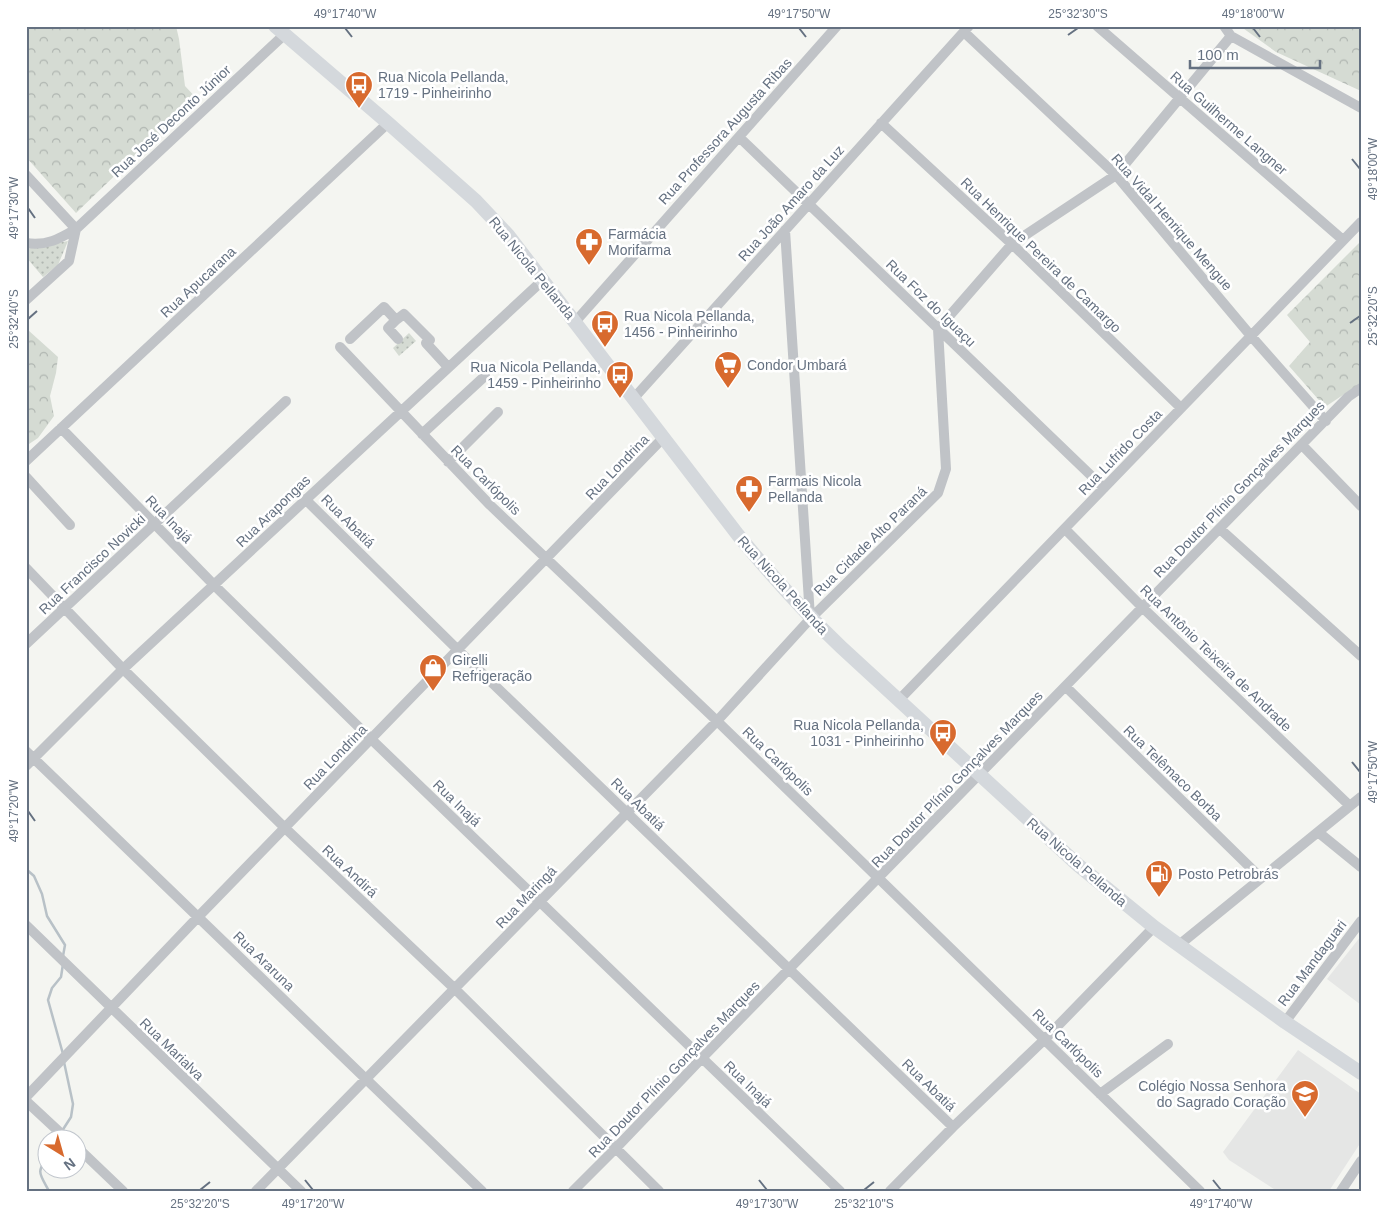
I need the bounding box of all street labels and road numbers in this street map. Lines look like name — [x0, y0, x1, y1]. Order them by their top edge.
street label: Rua Professora Augusta Ribas — [655, 55, 795, 207]
street label: Rua José Deconto Júnior — [108, 61, 234, 180]
street label: Rua Guilherme Langner — [1167, 68, 1291, 178]
street label: Rua João Amaro da Luz — [735, 142, 847, 264]
street label: Rua Vidal Henrique Mengue — [1108, 150, 1236, 294]
street label: Rua Henrique Pereira de Camargo — [958, 174, 1125, 336]
street label: Rua Nicola Pellanda — [486, 214, 578, 322]
street label: Rua Apucarana — [157, 243, 239, 321]
street label: Rua Foz do Iguaçu — [883, 256, 979, 350]
street label: Rua Doutor Plínio Gonçalves Marques — [1150, 398, 1328, 580]
street label: Rua Lufrido Costa — [1075, 406, 1165, 498]
street label: Rua Londrina — [582, 431, 652, 503]
street label: Rua Carlópolis — [448, 442, 524, 518]
street label: Rua Arapongas — [233, 472, 313, 550]
street label: Rua Cidade Alto Paraná — [810, 483, 930, 599]
street label: Rua Abatiá — [318, 491, 378, 551]
street label: Rua Inajá — [142, 492, 196, 546]
street label: Rua Francisco Novicki — [36, 511, 148, 617]
street label: Rua Nicola Pellanda — [735, 533, 832, 638]
street label: Rua Antônio Teixeira de Andrade — [1137, 582, 1295, 735]
street label: Rua Doutor Plínio Gonçalves Marques — [868, 688, 1046, 870]
street label: Rua Londrina — [300, 721, 370, 793]
street label: Rua Telêmaco Borba — [1121, 722, 1226, 824]
street label: Rua Carlópolis — [739, 723, 817, 799]
street label: Rua Abatiá — [608, 774, 668, 834]
street label: Rua Inajá — [430, 776, 484, 830]
street label: Rua Nicola Pellanda — [1024, 814, 1130, 910]
street label: Rua Andirá — [319, 842, 381, 901]
street label: Rua Maringá — [492, 862, 560, 931]
street label: Rua Mandaguari — [1274, 917, 1350, 1009]
street label: Rua Araruna — [230, 928, 298, 994]
street label: Rua Doutor Plínio Gonçalves Marques — [585, 978, 763, 1160]
street label: Rua Carlópolis — [1029, 1005, 1107, 1081]
street label: Rua Marialva — [137, 1015, 207, 1084]
street label: Rua Abatiá — [899, 1055, 959, 1115]
street label: Rua Inajá — [721, 1057, 775, 1111]

